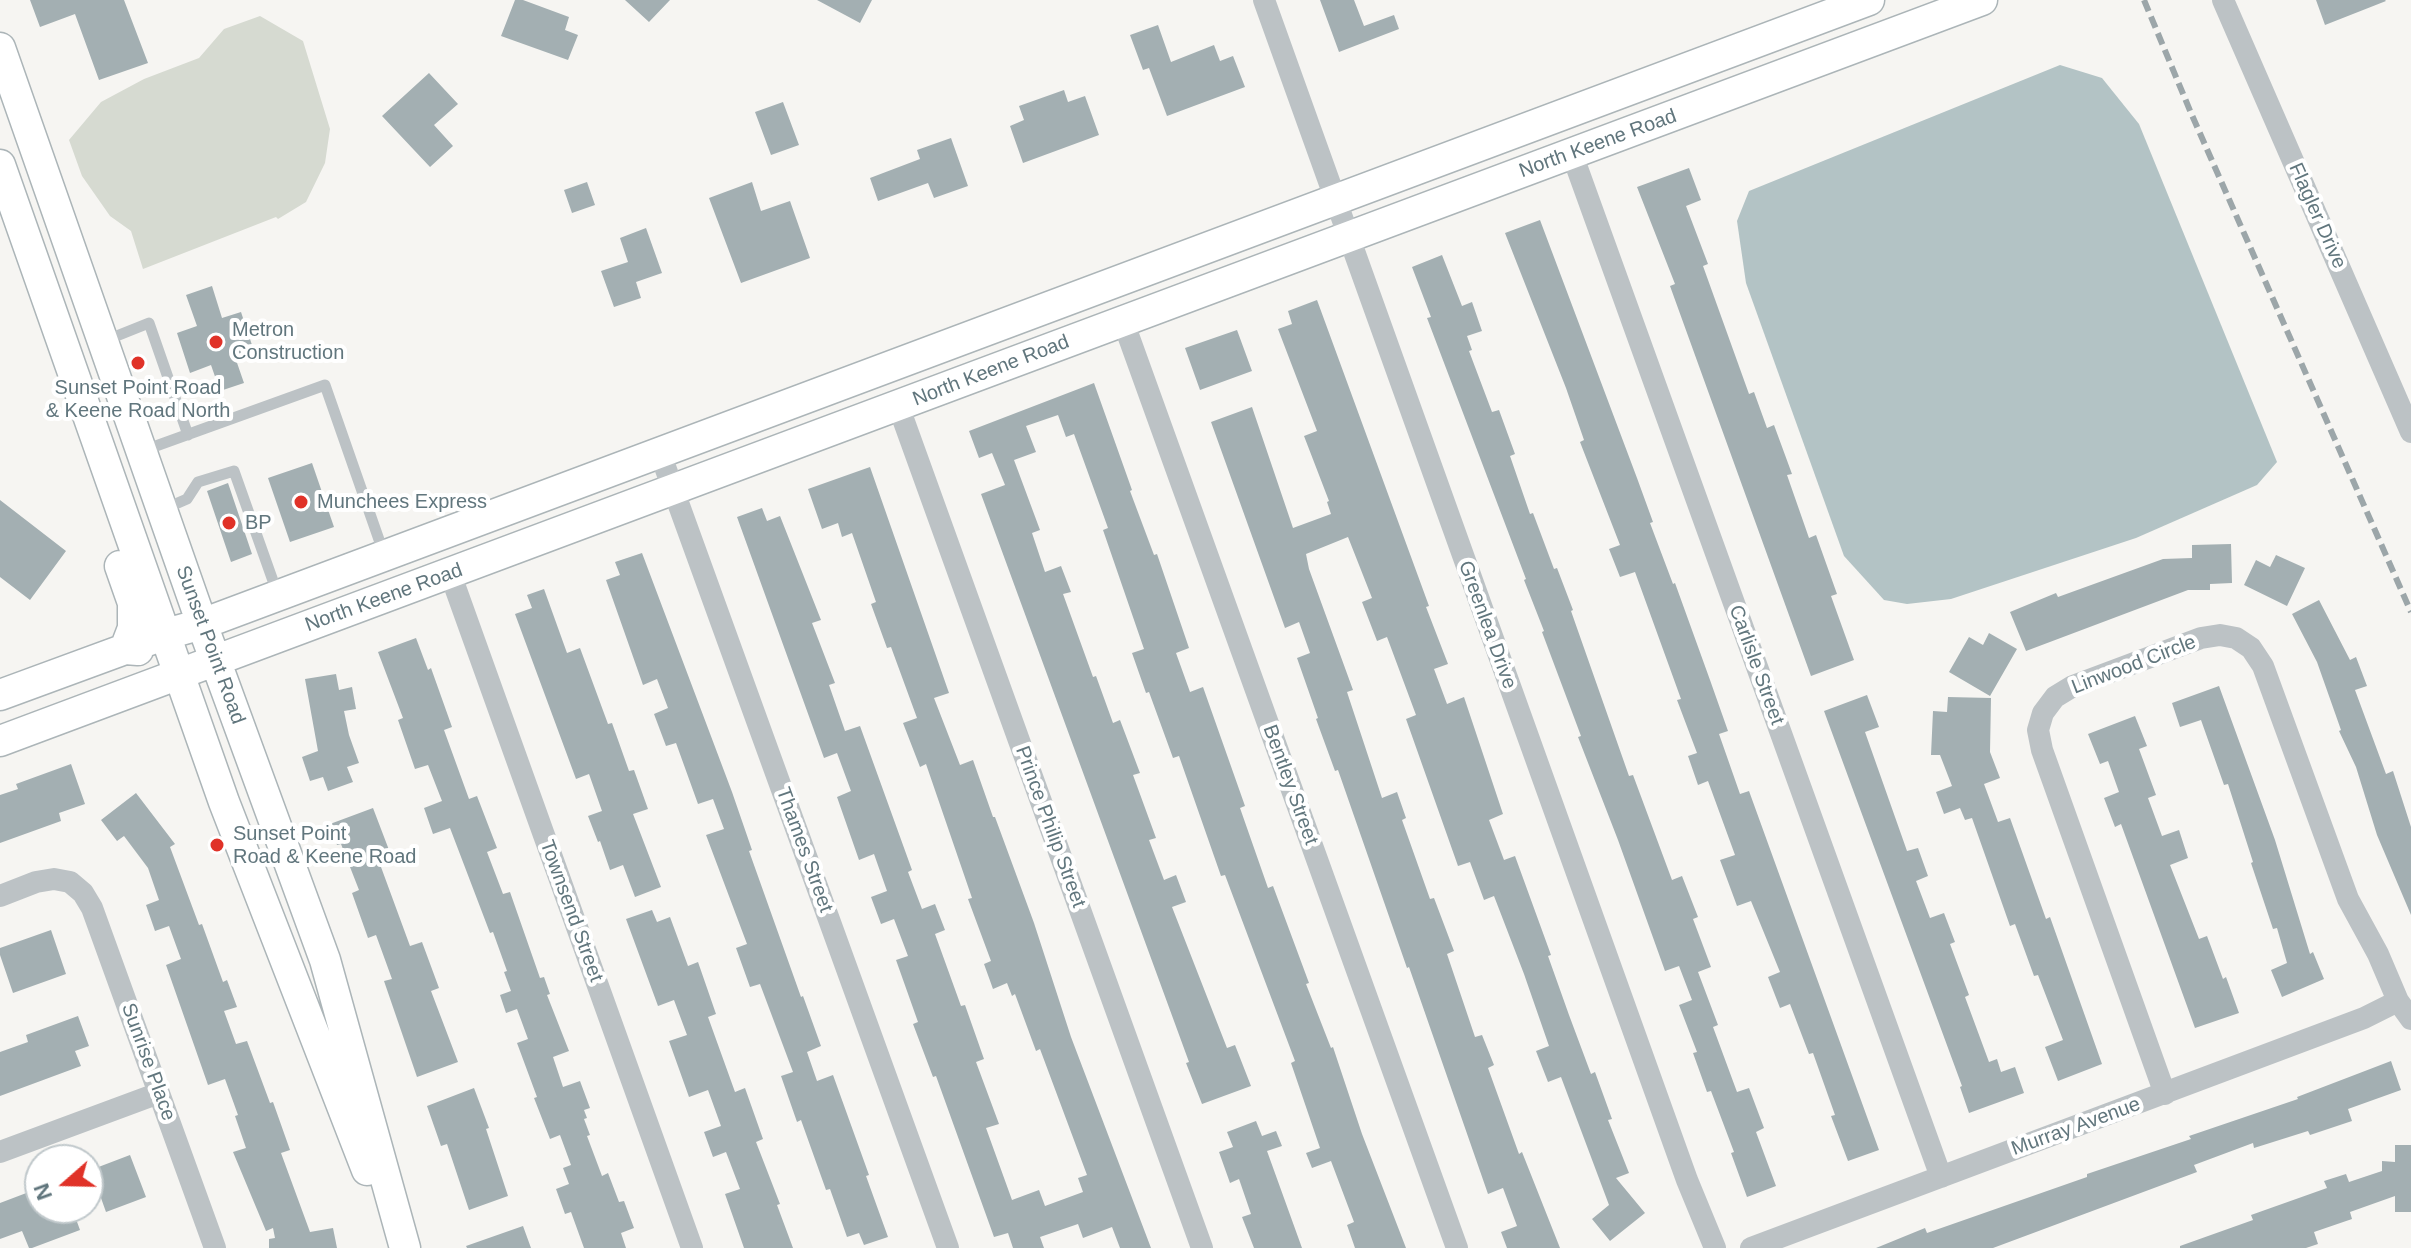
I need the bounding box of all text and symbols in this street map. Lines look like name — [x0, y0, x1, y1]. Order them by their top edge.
street label: North Keene Road — [1516, 104, 1680, 184]
street label: Flagler Drive — [2283, 159, 2351, 273]
place label: Metron Construction — [232, 318, 344, 365]
street label: North Keene Road — [909, 330, 1073, 412]
marker: Metron Construction — [207, 333, 225, 351]
marker: Sunset Point Road & Keene Road North — [129, 354, 147, 372]
place label: Sunset Point Road & Keene Road North — [46, 376, 230, 423]
place label: Munchees Express — [317, 490, 487, 514]
marker: Munchees Express — [292, 493, 310, 511]
place label: BP — [245, 511, 272, 535]
marker: BP — [220, 514, 238, 532]
street label: North Keene Road — [302, 558, 466, 638]
street label: Greenlea Drive — [1453, 558, 1521, 692]
street label: Sunset Point Road — [170, 563, 250, 727]
street label: Carlisle Street — [1723, 602, 1789, 728]
street label: Linwood Circle — [2068, 630, 2200, 700]
street label: Bentley Street — [1257, 722, 1323, 848]
street label: Prince Philip Street — [1010, 743, 1090, 911]
street label: Thames Street — [770, 784, 838, 916]
place label: Sunset Point Road & Keene Road — [233, 822, 416, 869]
marker: Sunset Point Road & Keene Road — [208, 836, 226, 854]
street label: Townsend Street — [534, 837, 608, 985]
street label: Sunrise Place — [116, 1000, 180, 1124]
street label: Murray Avenue — [2008, 1093, 2144, 1161]
north arrow — [24, 1144, 104, 1224]
text: N — [28, 1180, 57, 1203]

